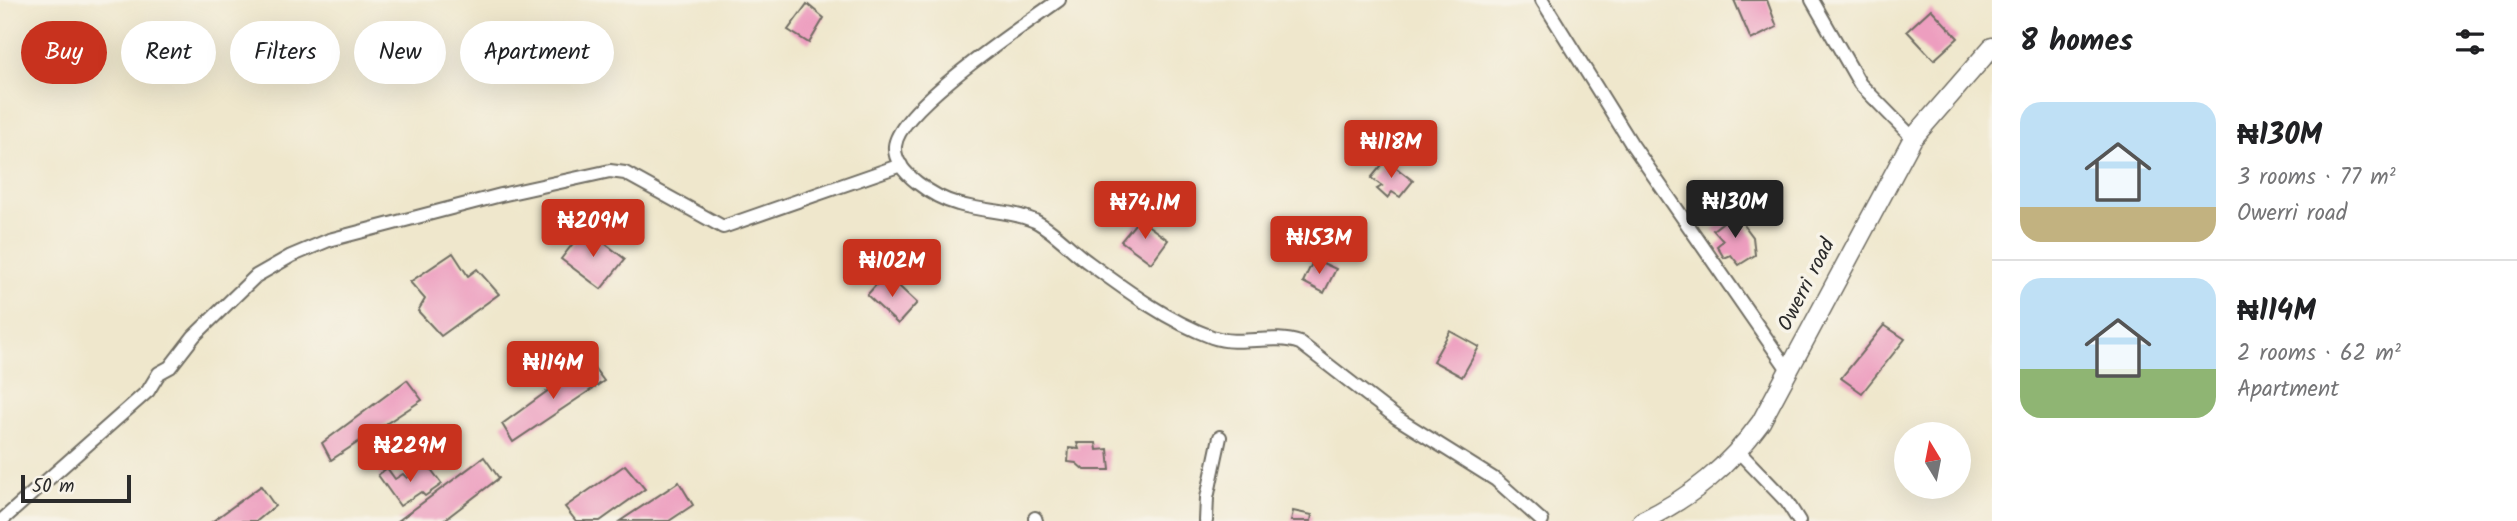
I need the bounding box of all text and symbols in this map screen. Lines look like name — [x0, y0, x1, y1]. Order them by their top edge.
text: 8 homes — [2020, 18, 2133, 66]
chip: Buy — [21, 21, 107, 84]
chip: Rent — [121, 21, 216, 84]
chip: Filters — [230, 21, 340, 84]
chip: New — [354, 21, 446, 84]
chip: Apartment — [460, 21, 614, 84]
icon: filters — [2451, 23, 2489, 61]
text: ₦130M — [2237, 112, 2322, 160]
pin: ₦118M — [1342, 120, 1440, 180]
text: ₦118M — [1360, 125, 1422, 161]
icon: home — [2076, 130, 2160, 214]
text: 3 rooms · 77 m² — [2237, 160, 2396, 196]
pin: ₦130M — [1686, 180, 1784, 240]
pin: ₦74.1M — [1088, 182, 1202, 241]
text: ₦130M — [1702, 185, 1768, 221]
text: ₦74.1M — [1110, 186, 1180, 222]
text: Owerri road — [2237, 196, 2347, 232]
pin: ₦209M — [544, 200, 642, 259]
text: ₦209M — [558, 204, 628, 240]
pin: ₦153M — [1270, 216, 1368, 276]
text: ₦153M — [1286, 221, 1352, 257]
street label: Owerri road — [1769, 232, 1845, 337]
pin: ₦102M — [843, 240, 941, 299]
text: ₦102M — [859, 244, 925, 280]
text: ₦114M — [2237, 288, 2316, 336]
icon: home — [2076, 306, 2160, 390]
text: 2 rooms · 62 m² — [2237, 336, 2401, 372]
pin: ₦114M — [504, 342, 602, 401]
text: ₦114M — [523, 346, 583, 382]
text: Apartment — [2237, 372, 2339, 408]
north arrow — [1894, 422, 1970, 499]
map controls — [1894, 422, 1971, 499]
pin: ₦229M — [361, 424, 459, 484]
text: ₦229M — [374, 429, 446, 465]
scale bar — [21, 472, 131, 504]
text: 50 m — [32, 472, 74, 502]

